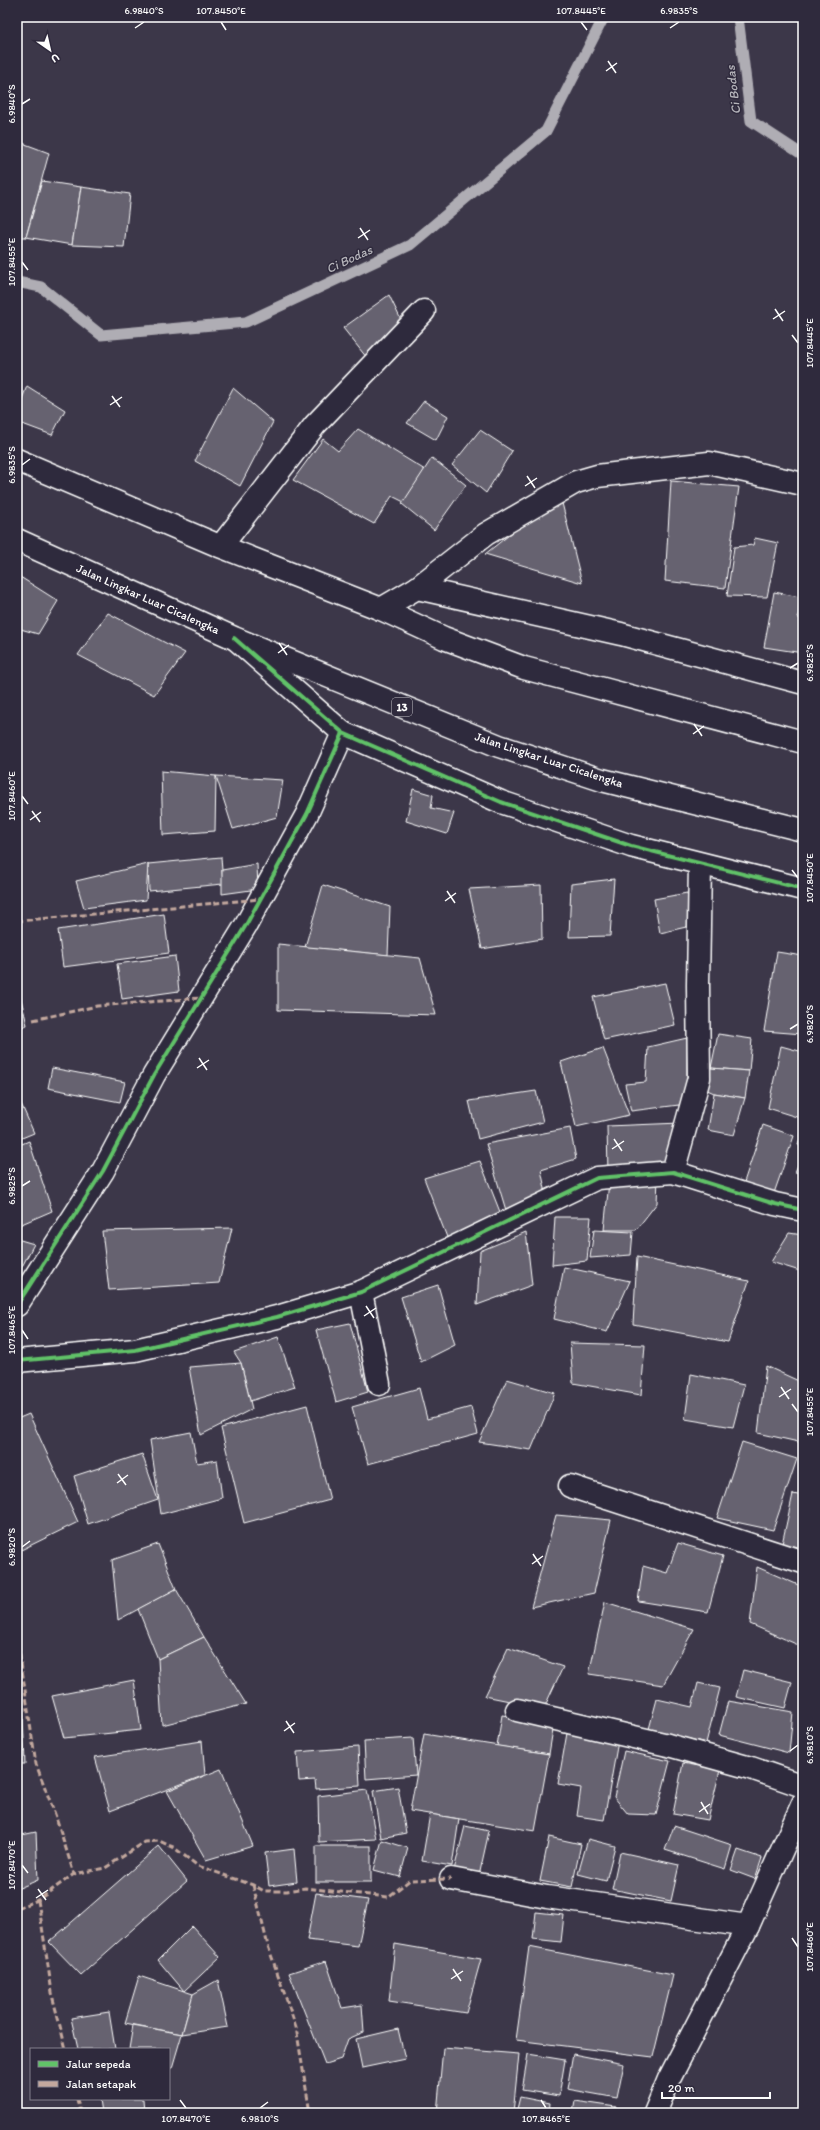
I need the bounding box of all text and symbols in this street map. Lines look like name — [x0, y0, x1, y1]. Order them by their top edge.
text: 6.9840°S — [124, 4, 164, 17]
text: 107.8450°E — [196, 4, 246, 17]
text: 107.8445°E — [556, 4, 606, 17]
text: 6.9835°S — [660, 4, 698, 17]
north arrow — [30, 30, 70, 70]
text: U — [49, 50, 62, 65]
water label: Ci Bodas — [722, 63, 743, 115]
text: 6.9840°S — [5, 84, 18, 124]
text: 107.8455°E — [5, 237, 18, 286]
water label: Ci Bodas — [324, 241, 376, 276]
text: 107.8445°E — [803, 318, 816, 368]
text: 6.9835°S — [5, 446, 18, 484]
street label: Jalan Lingkar Luar Cicalengka — [74, 561, 222, 637]
text: 6.9825°S — [803, 644, 816, 682]
road number: 13 — [392, 698, 412, 716]
street label: Jalan Lingkar Luar Cicalengka — [473, 729, 626, 791]
text: 107.8460°E — [5, 771, 18, 821]
text: 107.8450°E — [803, 853, 816, 903]
text: 6.9820°S — [803, 1004, 816, 1043]
text: 6.9825°S — [5, 1167, 18, 1205]
text: 107.8465°E — [5, 1305, 18, 1354]
text: 107.8455°E — [803, 1387, 816, 1436]
text: 6.9820°S — [5, 1527, 18, 1566]
text: 6.9810°S — [803, 1726, 816, 1764]
text: 107.8470°E — [5, 1840, 18, 1890]
text: 107.8460°E — [803, 1922, 816, 1972]
legend — [30, 2048, 170, 2100]
text: Jalur sepeda — [66, 2057, 131, 2071]
scale bar — [662, 2074, 770, 2100]
text: Jalan setapak — [66, 2077, 137, 2091]
text: 20 m — [668, 2081, 695, 2095]
text: 107.8470°E — [161, 2112, 211, 2125]
text: 6.9810°S — [241, 2112, 279, 2125]
text: 107.8465°E — [522, 2112, 571, 2125]

